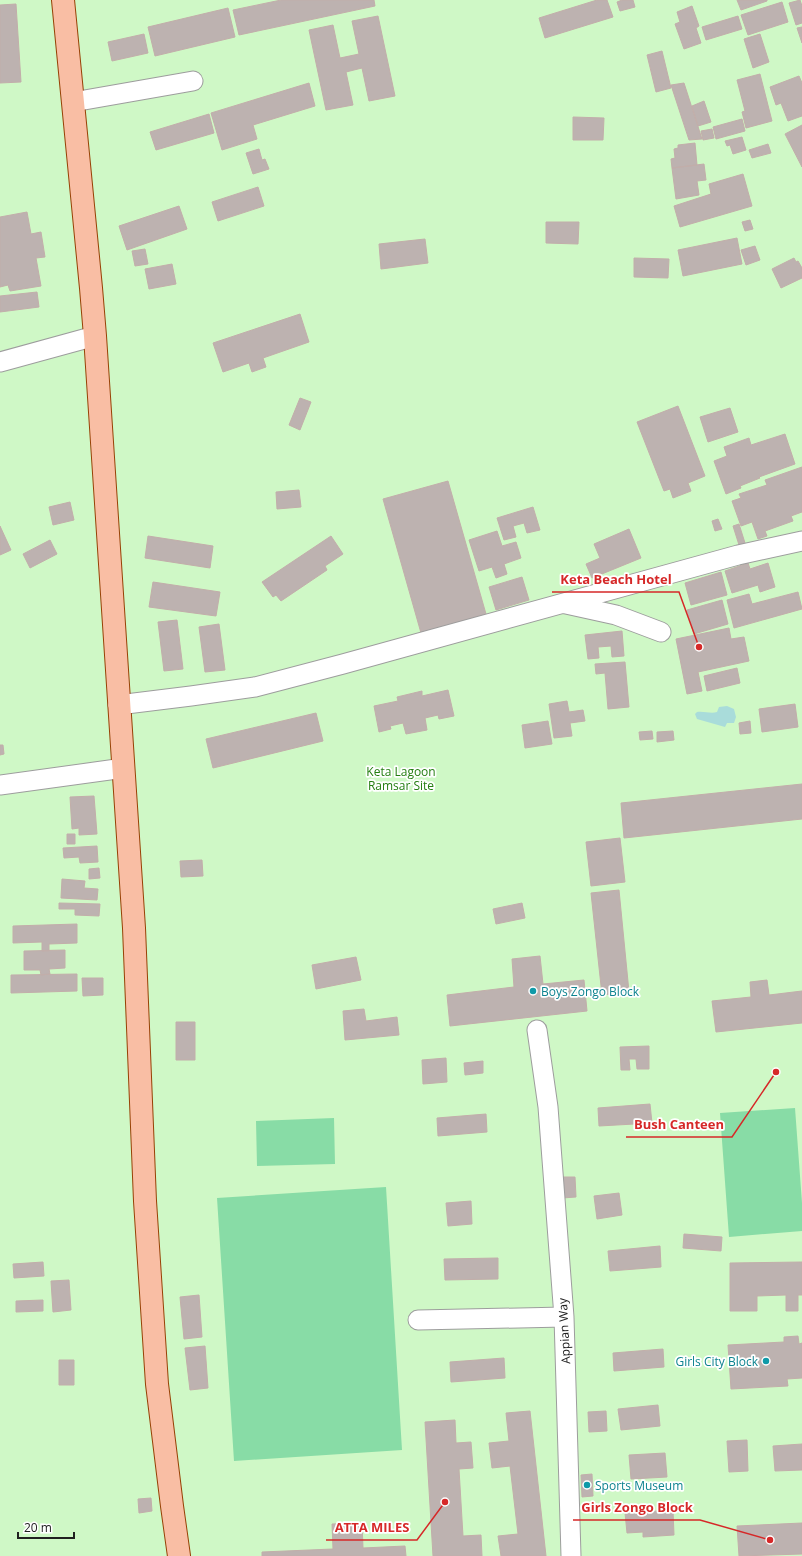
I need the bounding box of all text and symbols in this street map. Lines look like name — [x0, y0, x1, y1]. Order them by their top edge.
callout: Keta Beach Hotel — [552, 567, 679, 592]
text: Keta Beach Hotel — [560, 570, 672, 588]
park label: Keta Lagoon Ramsar Site — [366, 763, 436, 794]
place label: Boys Zongo Block — [541, 983, 640, 1000]
marker: Boys Zongo Block — [528, 986, 538, 996]
callout: Bush Canteen — [626, 1112, 732, 1137]
text: Bush Canteen — [634, 1115, 724, 1133]
street label: Appian Way — [554, 1297, 574, 1365]
place label: Girls City Block — [675, 1353, 759, 1370]
marker: Girls City Block — [761, 1356, 771, 1366]
place label: Sports Museum — [595, 1477, 683, 1494]
marker: Sports Museum — [582, 1480, 592, 1490]
callout: Girls Zongo Block — [573, 1495, 700, 1520]
text: Girls Zongo Block — [581, 1498, 694, 1516]
scale bar — [18, 1514, 74, 1540]
callout: ATTA MILES — [326, 1515, 417, 1540]
text: ATTA MILES — [335, 1518, 409, 1536]
text: 20 m — [24, 1519, 52, 1536]

